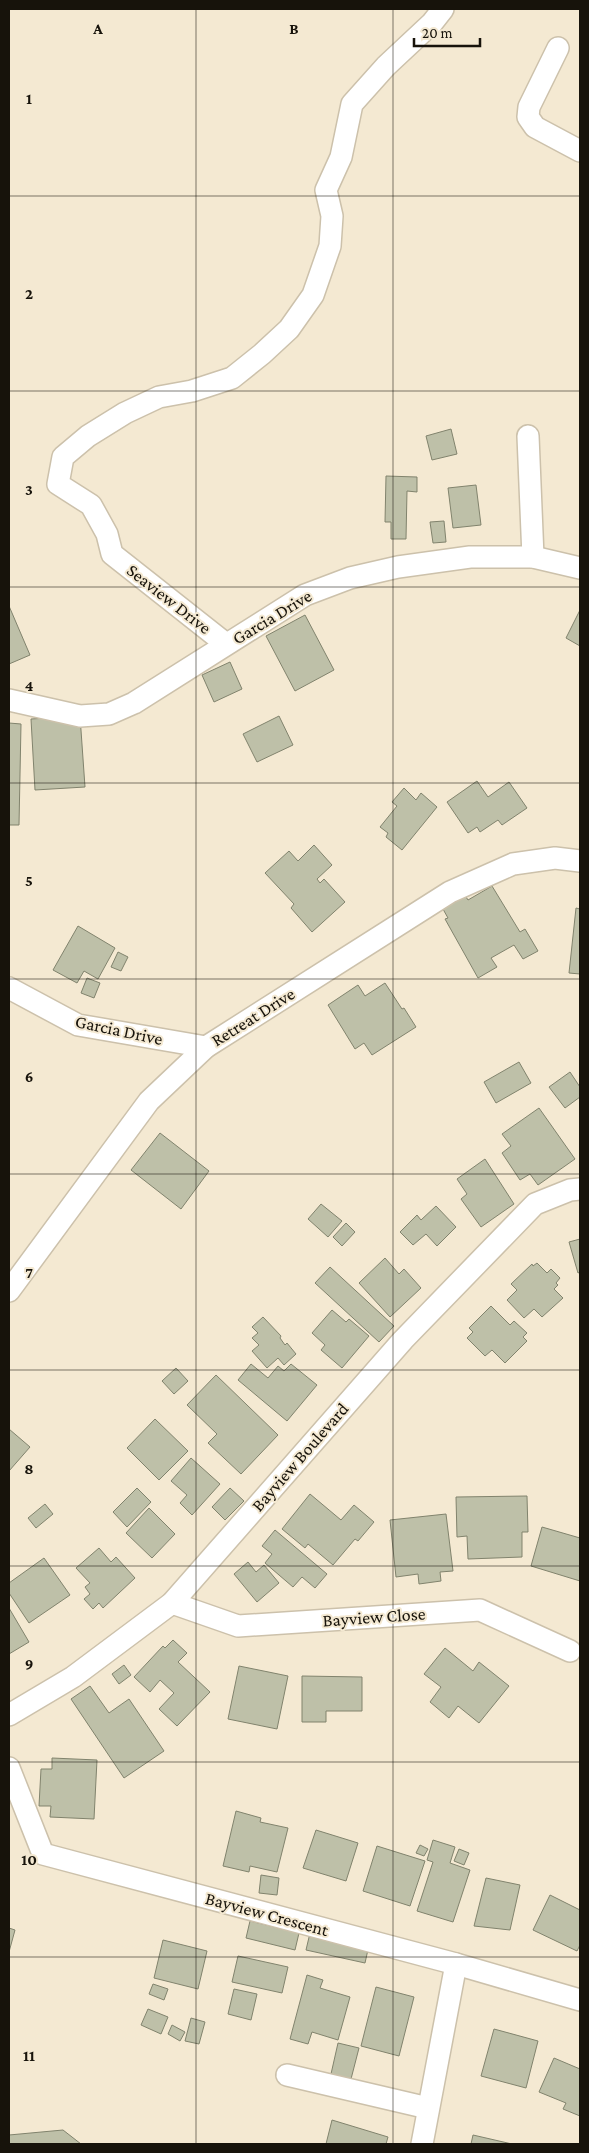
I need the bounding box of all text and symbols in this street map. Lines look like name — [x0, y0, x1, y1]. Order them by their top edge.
scale bar — [414, 15, 480, 47]
text: A — [92, 20, 103, 37]
text: B — [289, 20, 299, 37]
text: 20 m — [422, 25, 453, 41]
text: 1 — [26, 90, 32, 107]
text: 2 — [25, 285, 33, 302]
text: 3 — [25, 481, 33, 498]
street label: Seaview Drive — [123, 560, 215, 638]
street label: Garcia Drive — [229, 586, 315, 648]
text: 4 — [25, 677, 34, 694]
text: 5 — [25, 872, 33, 889]
street label: Retreat Drive — [208, 983, 298, 1050]
street label: Garcia Drive — [74, 1011, 165, 1049]
text: 6 — [25, 1068, 33, 1085]
text: 7 — [25, 1264, 33, 1281]
street label: Bayview Boulevard — [248, 1398, 353, 1515]
text: 8 — [24, 1460, 34, 1477]
street label: Bayview Close — [322, 1603, 426, 1631]
text: 9 — [25, 1655, 33, 1672]
text: 10 — [21, 1851, 37, 1868]
street label: Bayview Crescent — [203, 1888, 332, 1940]
text: 11 — [23, 2047, 35, 2064]

